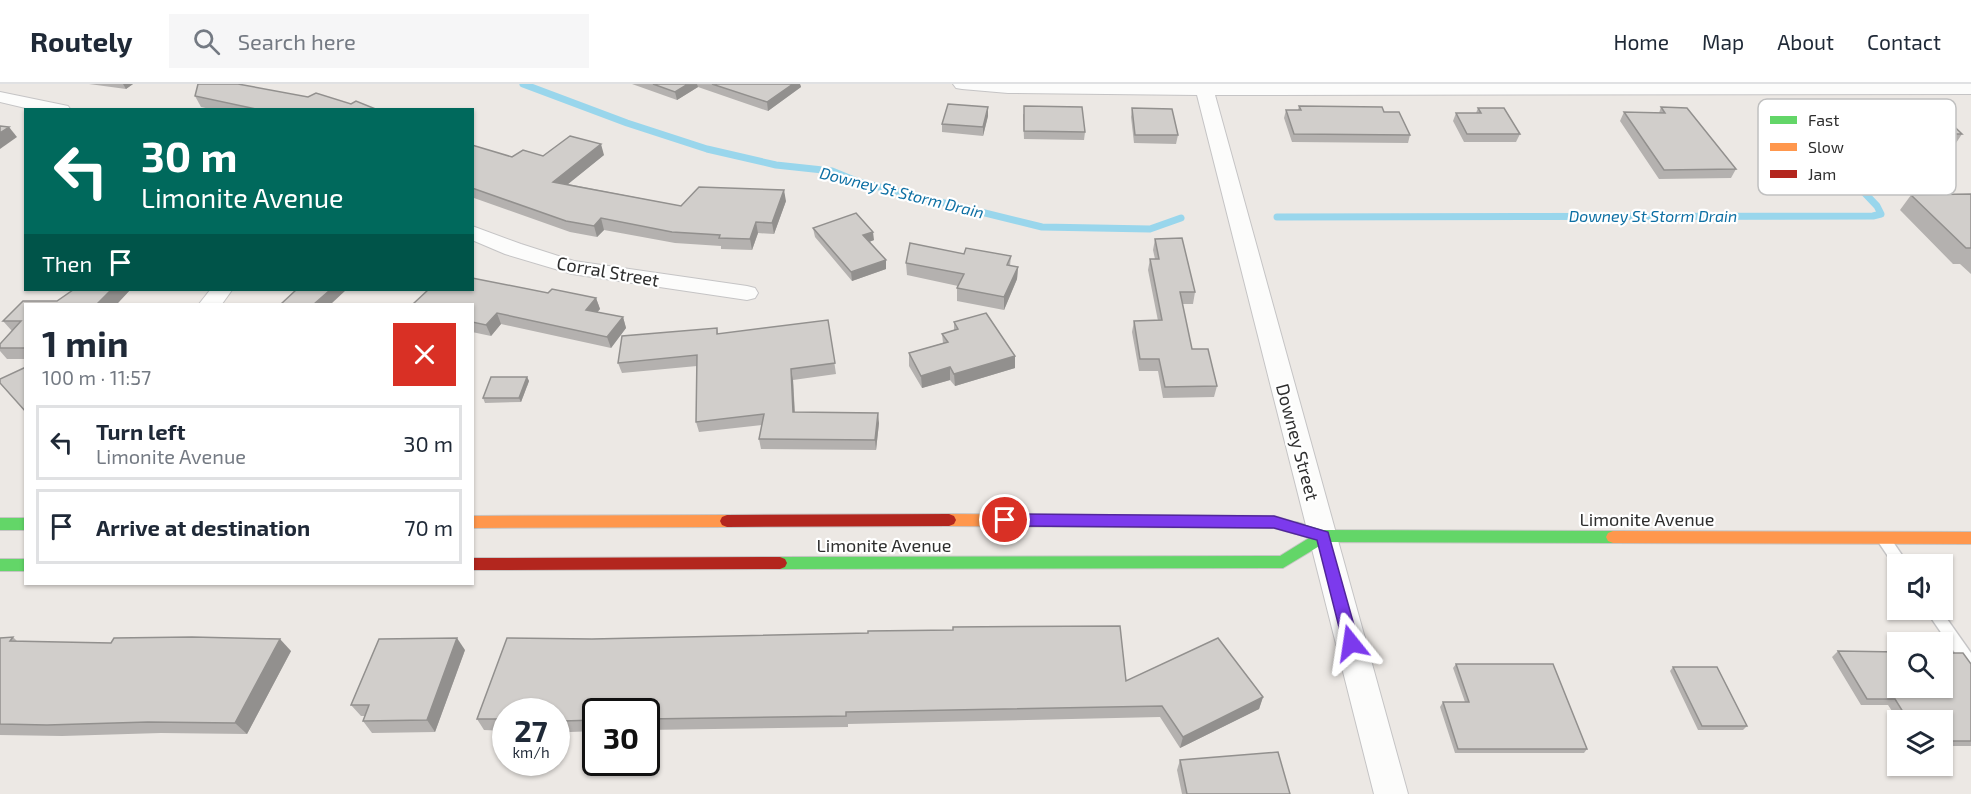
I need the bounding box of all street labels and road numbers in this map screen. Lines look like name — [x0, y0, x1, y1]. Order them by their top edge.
street label: Corral Street — [555, 251, 661, 291]
street label: Downey Street — [1272, 381, 1324, 503]
street label: Limonite Avenue — [1579, 508, 1715, 530]
street label: Limonite Avenue — [816, 534, 952, 556]

